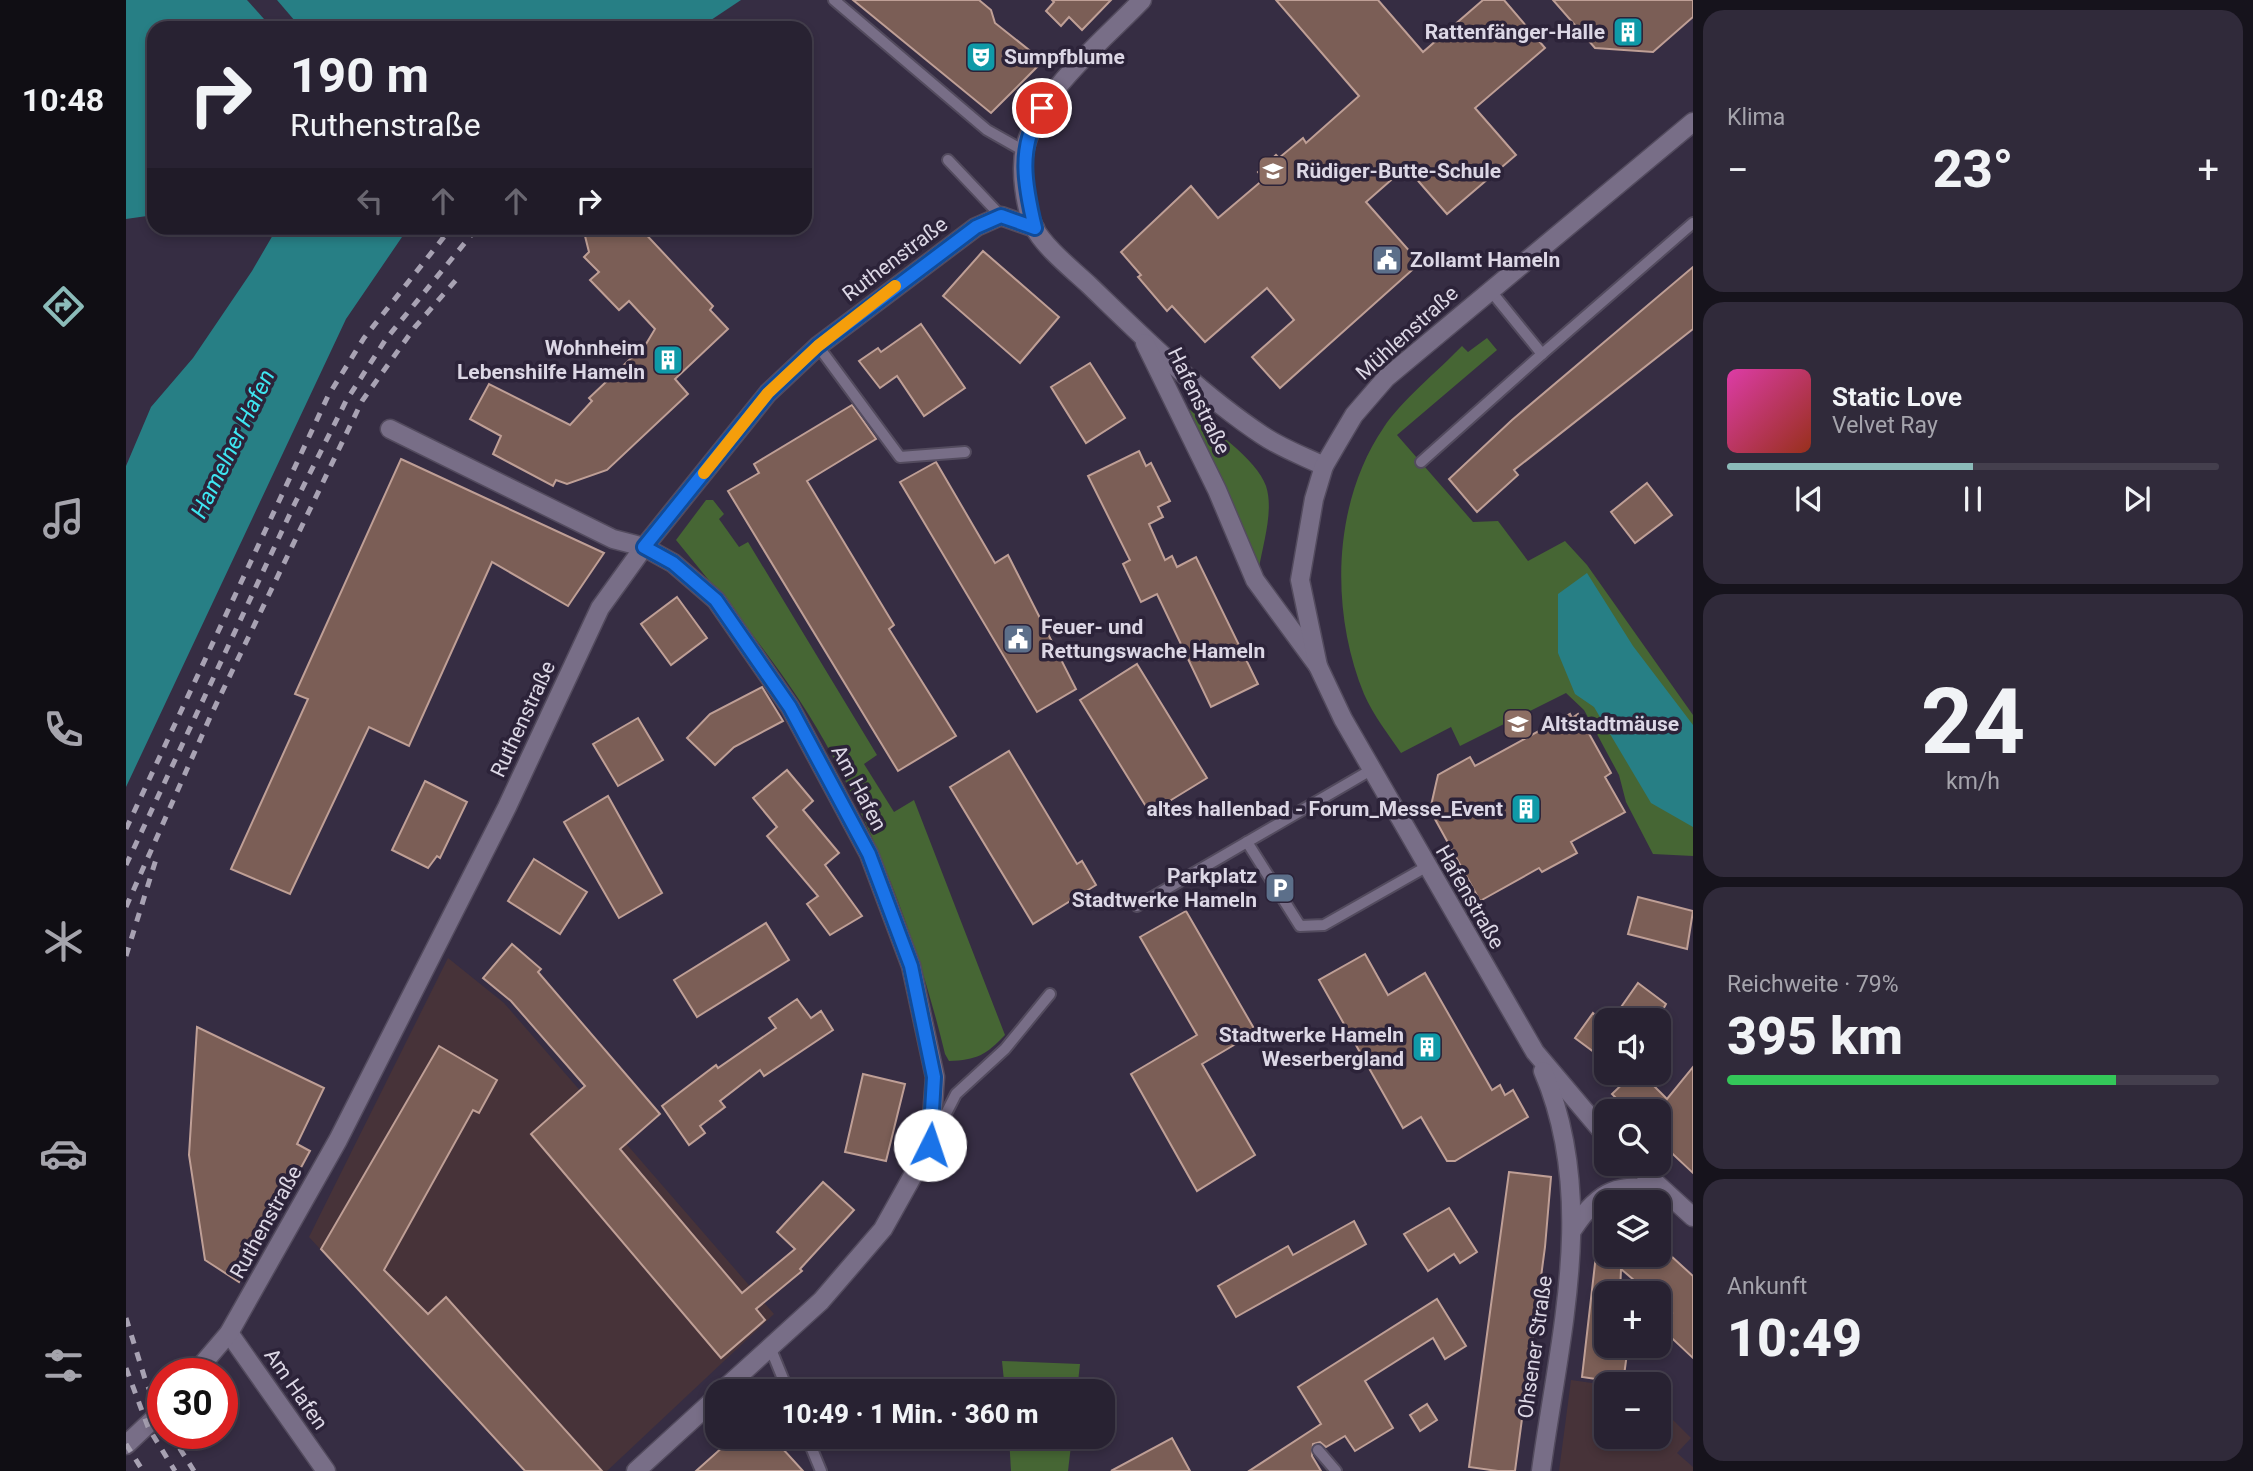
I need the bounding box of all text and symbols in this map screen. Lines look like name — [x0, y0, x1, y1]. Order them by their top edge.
building icon: Rattenfänger-Halle — [1611, 15, 1645, 49]
place label: Rattenfänger-Halle — [1425, 20, 1605, 44]
theatre icon: Sumpfblume — [964, 40, 998, 74]
place label: Sumpfblume — [1004, 45, 1125, 69]
text: 190 m — [290, 47, 429, 104]
icon: right — [175, 49, 266, 140]
pin — [1012, 78, 1072, 138]
text: 10:48 — [22, 81, 104, 119]
icon: arrive — [1023, 89, 1061, 127]
text: Klima — [1727, 104, 1785, 131]
text: Ruthenstraße — [290, 106, 481, 144]
text: 23° — [1933, 139, 2013, 200]
text: − — [1727, 148, 1749, 192]
text: + — [2197, 148, 2219, 192]
school or university icon: Rüdiger-Butte-Schule — [1256, 154, 1290, 188]
place label: Rüdiger-Butte-Schule — [1296, 159, 1501, 183]
icon: left — [351, 182, 389, 220]
icon: ahead — [424, 182, 462, 220]
icon: ahead — [497, 182, 535, 220]
icon: right — [570, 182, 608, 220]
street label: Ruthenstraße — [838, 212, 952, 306]
public building icon: Zollamt Hameln — [1370, 243, 1404, 277]
place label: Zollamt Hameln — [1410, 248, 1560, 272]
street label: Mühlenstraße — [1351, 281, 1463, 385]
icon: directions — [39, 282, 88, 331]
place label: Wohnheim Lebenshilfe Hameln — [457, 336, 645, 384]
building icon: Wohnheim Lebenshilfe Hameln — [651, 343, 685, 377]
street label: Hafenstraße — [1163, 344, 1235, 458]
water label: Hamelner Hafen — [185, 365, 281, 523]
text: Static Love — [1832, 382, 1962, 412]
text: Velvet Ray — [1832, 412, 1938, 439]
icon: previous — [1790, 480, 1828, 518]
icon: pause — [1954, 480, 1992, 518]
icon: next — [2118, 480, 2156, 518]
icon: music — [39, 494, 88, 543]
place label: Feuer- und Rettungswache Hameln — [1041, 615, 1265, 663]
public building icon: Feuer- und Rettungswache Hameln — [1001, 622, 1035, 656]
street label: Ruthenstraße — [486, 657, 560, 781]
text: 24 — [1921, 669, 2025, 775]
icon: phone — [39, 705, 88, 754]
school or university icon: Altstadtmäuse — [1501, 707, 1535, 741]
place label: Altstadtmäuse — [1541, 712, 1679, 736]
street label: Am Hafen — [826, 741, 892, 835]
text: km/h — [1946, 768, 2000, 795]
building icon: altes hallenbad - Forum_Messe_Event — [1509, 792, 1543, 826]
place label: altes hallenbad - Forum_Messe_Event — [1147, 797, 1503, 821]
street label: Hafenstraße — [1431, 841, 1509, 953]
place label: Parkplatz Stadtwerke Hameln — [1072, 864, 1257, 912]
parking icon: Parkplatz Stadtwerke Hameln — [1263, 871, 1297, 905]
icon: climate — [39, 917, 88, 966]
text: Reichweite · 79% — [1727, 971, 1899, 998]
text: 395 km — [1727, 1006, 1903, 1067]
map controls — [1594, 1008, 1671, 1449]
button: sound — [1594, 1008, 1671, 1085]
place label: Stadtwerke Hameln Weserbergland — [1219, 1023, 1404, 1071]
building icon: Stadtwerke Hameln Weserbergland — [1410, 1030, 1444, 1064]
button: search — [1594, 1099, 1671, 1176]
position arrow — [893, 1108, 967, 1182]
icon: car — [39, 1129, 88, 1178]
street label: Ruthenstraße — [225, 1161, 307, 1283]
button: layers — [1594, 1190, 1671, 1267]
text: Ankunft — [1727, 1273, 1807, 1300]
street label: Ohsener Straße — [1513, 1274, 1557, 1420]
button: + — [1594, 1281, 1671, 1358]
text: 10:49 — [1727, 1308, 1862, 1369]
icon: filters — [39, 1341, 88, 1390]
street label: Am Hafen — [259, 1344, 333, 1434]
speed limit sign: 30 — [147, 1358, 238, 1449]
button: − — [1594, 1372, 1671, 1449]
text: 10:49 · 1 Min. · 360 m — [781, 1399, 1039, 1429]

